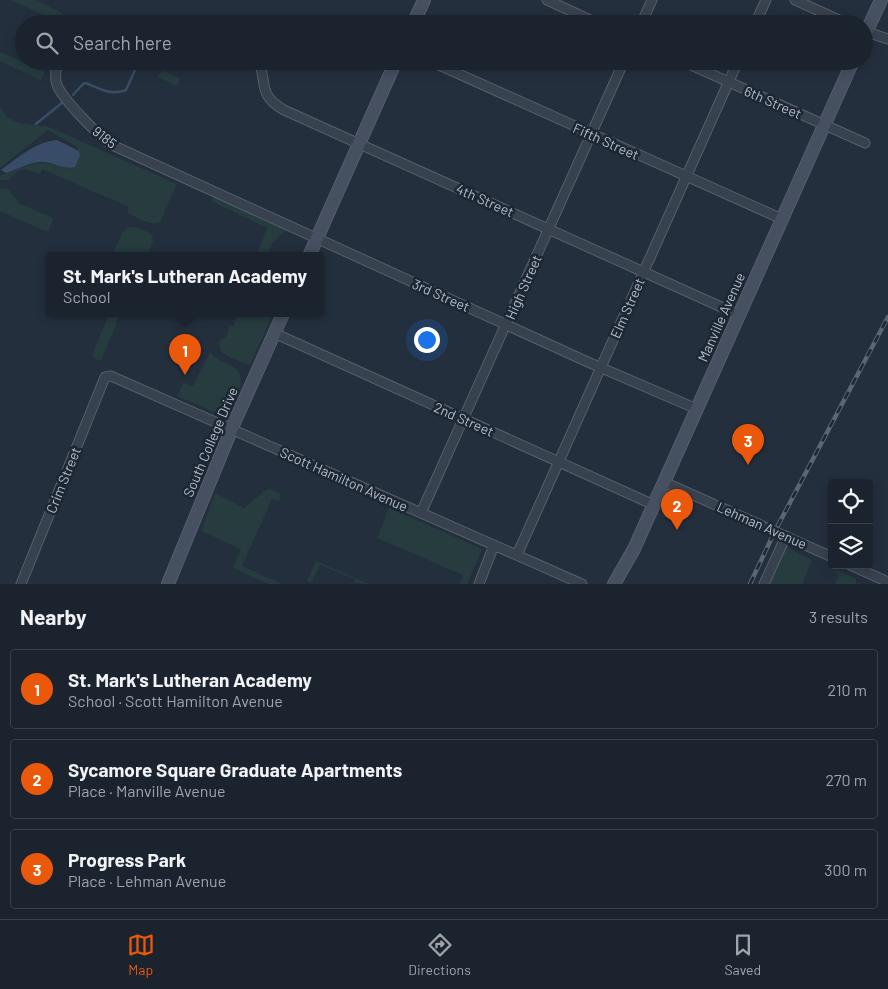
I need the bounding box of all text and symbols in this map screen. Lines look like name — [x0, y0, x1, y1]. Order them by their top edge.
search box — [15, 15, 873, 70]
icon: search — [33, 29, 61, 57]
text: Search here — [73, 31, 172, 54]
street label: 6th Street — [742, 82, 804, 122]
street label: Fifth Street — [570, 119, 642, 163]
street label: 9185 — [89, 122, 121, 152]
street label: 4th Street — [454, 180, 516, 220]
popup — [46, 252, 324, 317]
street label: High Street — [501, 252, 545, 322]
text: St. Mark's Lutheran Academy — [63, 264, 307, 287]
street label: Manville Avenue — [694, 270, 748, 364]
street label: 3rd Street — [410, 275, 472, 315]
street label: Elm Street — [606, 275, 648, 341]
text: School — [63, 287, 110, 306]
your location — [414, 327, 440, 353]
pin: 1 — [169, 334, 201, 375]
street label: South College Drive — [179, 384, 241, 500]
street label: 2nd Street — [431, 398, 497, 440]
pin: 3 — [732, 424, 764, 465]
street label: Scott Hamilton Avenue — [278, 443, 410, 515]
street label: Crim Street — [42, 444, 84, 516]
map controls — [828, 479, 873, 569]
button: locate — [828, 479, 873, 524]
pin: 2 — [661, 489, 693, 530]
street label: Lehman Avenue — [714, 498, 810, 552]
button: layers — [828, 524, 873, 569]
text: Nearby — [20, 604, 86, 629]
text: 3 results — [809, 607, 868, 626]
text: St. Mark's Lutheran Academy — [68, 668, 312, 691]
text: 1 — [34, 680, 40, 699]
text: 210 m — [828, 680, 867, 699]
text: School · Scott Hamilton Avenue — [68, 691, 283, 710]
text: Sycamore Square Graduate Apartments — [68, 758, 402, 781]
text: 2 — [33, 770, 41, 789]
text: 270 m — [825, 770, 867, 789]
text: Place · Manville Avenue — [68, 781, 226, 800]
text: Progress Park — [68, 848, 186, 871]
text: 3 — [33, 860, 41, 879]
text: 300 m — [824, 860, 867, 879]
text: Place · Lehman Avenue — [68, 871, 226, 890]
tab: Map — [127, 931, 155, 978]
tab: Directions — [408, 931, 471, 978]
tab: Saved — [724, 931, 761, 978]

